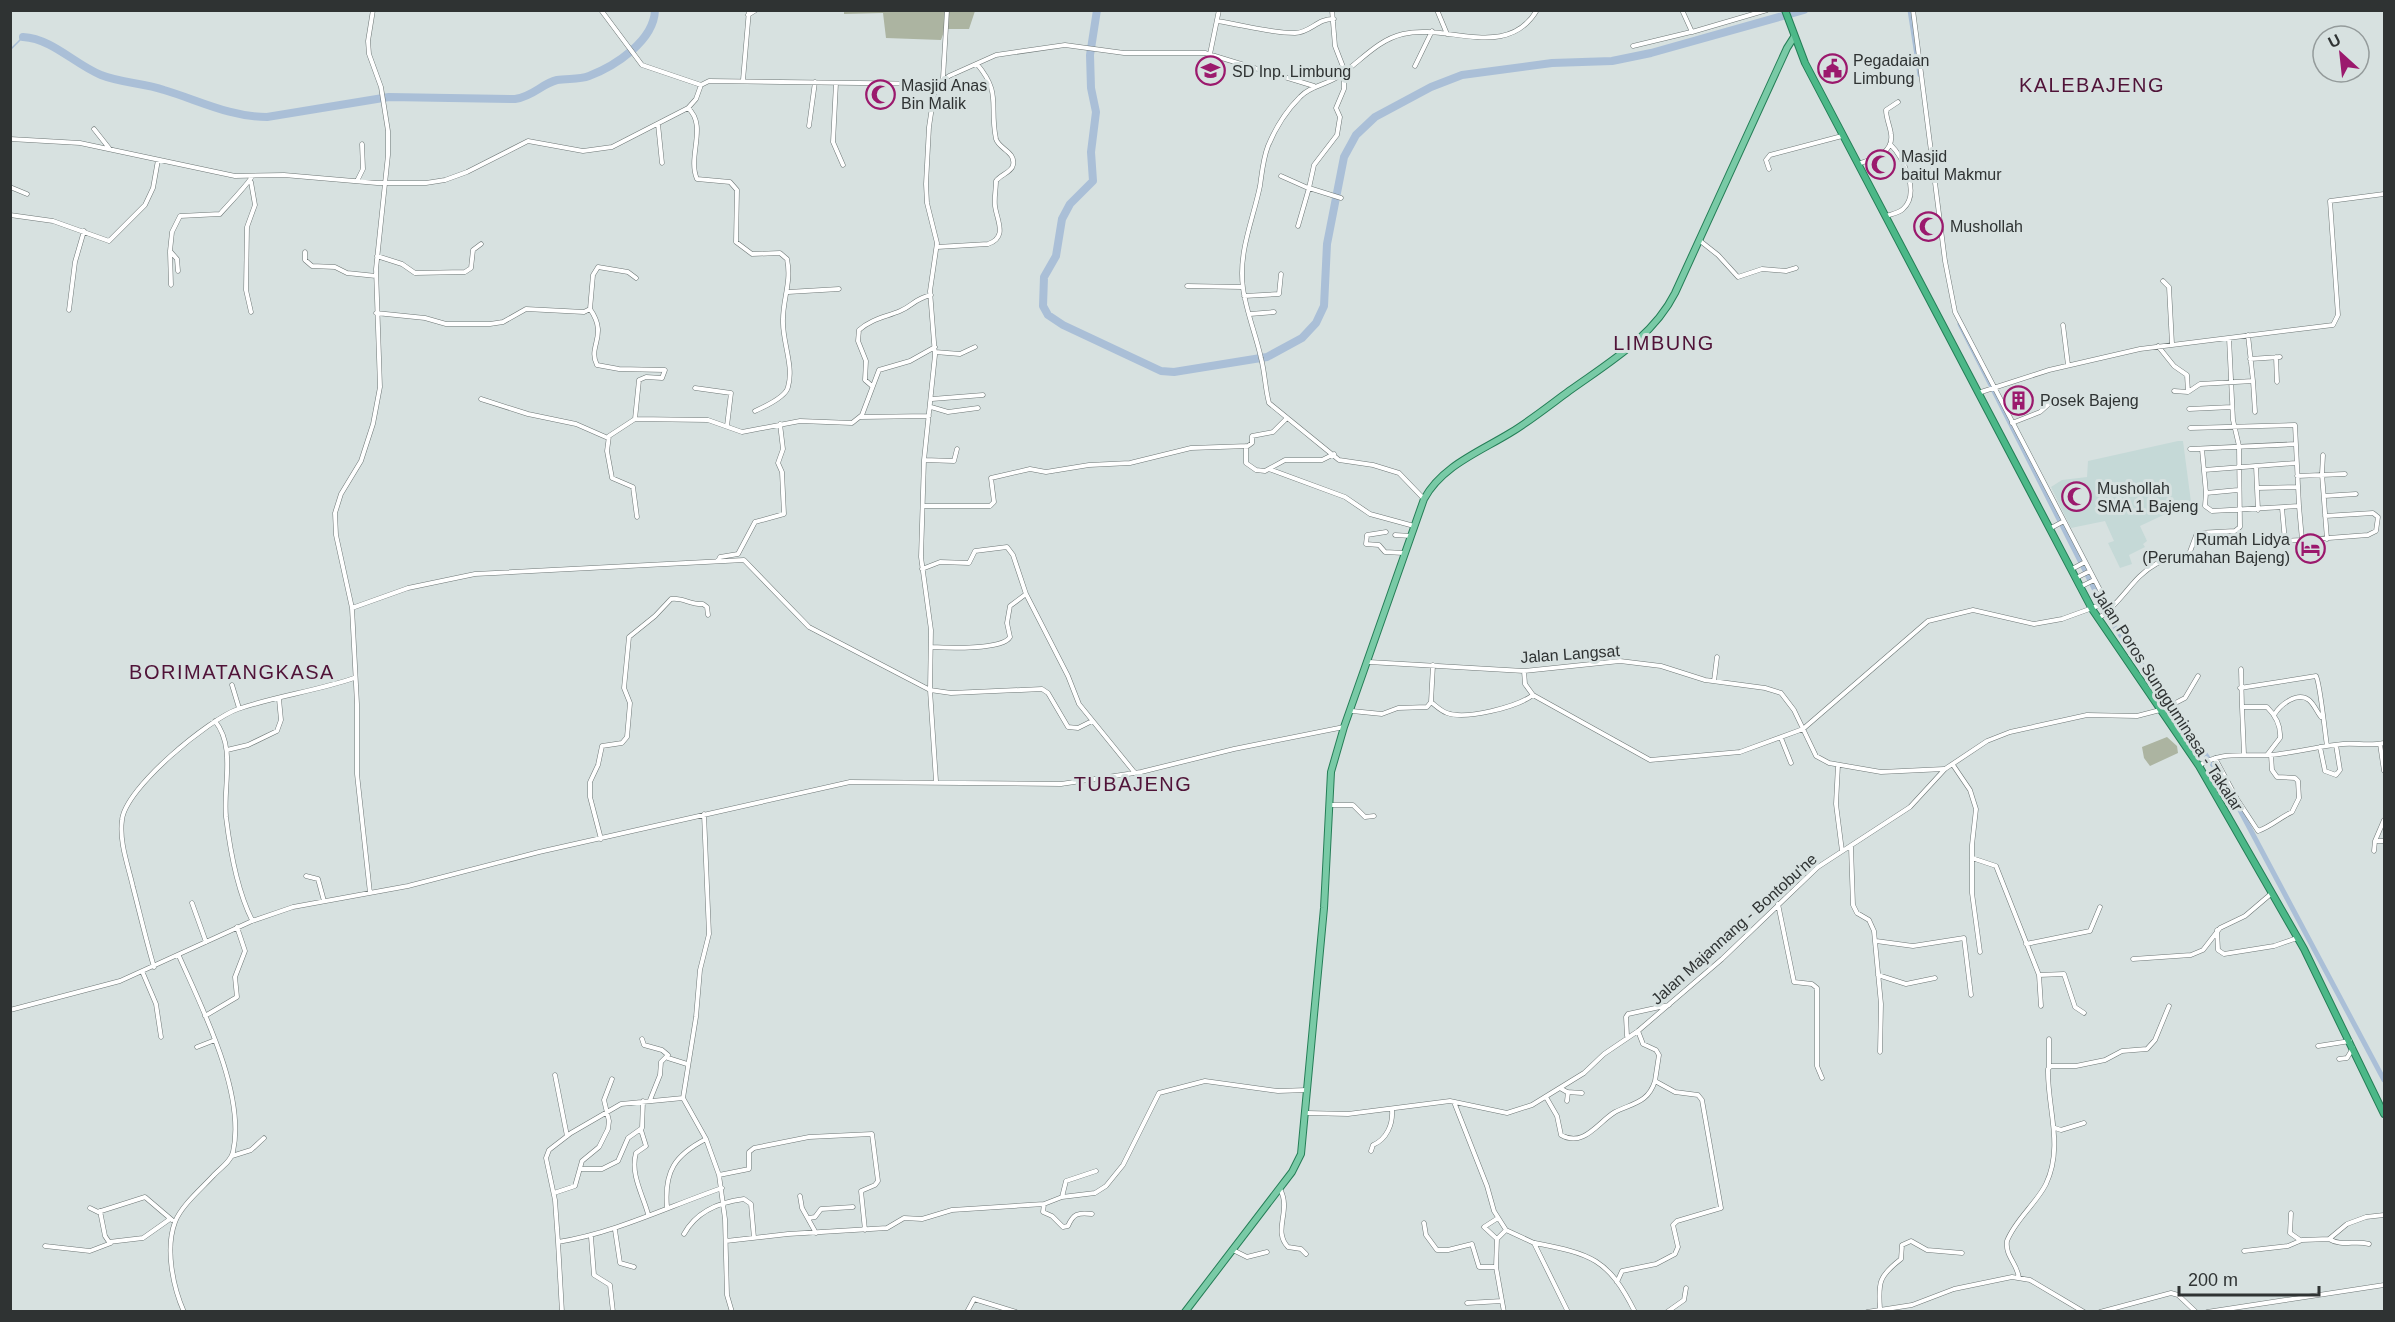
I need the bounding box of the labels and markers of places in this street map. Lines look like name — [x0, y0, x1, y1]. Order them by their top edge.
place label: Pegadaian Limbung — [1853, 52, 1930, 87]
public building icon: Pegadaian Limbung — [1816, 53, 1848, 85]
school or university icon: SD Inp. Limbung — [1195, 55, 1227, 87]
place label: SD Inp. Limbung — [1232, 63, 1351, 80]
place label: Masjid Anas Bin Malik — [901, 77, 987, 112]
mosque icon: Masjid Anas Bin Malik — [864, 78, 896, 110]
place label: Masjid baitul Makmur — [1901, 148, 2002, 183]
mosque icon: Masjid baitul Makmur — [1864, 149, 1896, 181]
mosque icon: Mushollah — [1913, 210, 1945, 242]
place label: Mushollah — [1950, 218, 2023, 235]
building icon: Posek Bajeng — [2003, 384, 2035, 416]
place label: Posek Bajeng — [2040, 392, 2139, 409]
place label: Mushollah SMA 1 Bajeng — [2097, 480, 2198, 515]
mosque icon: Mushollah SMA 1 Bajeng — [2060, 481, 2092, 513]
place label: Rumah Lidya (Perumahan Bajeng) — [2142, 531, 2290, 566]
hotel icon: Rumah Lidya (Perumahan Bajeng) — [2295, 532, 2327, 564]

